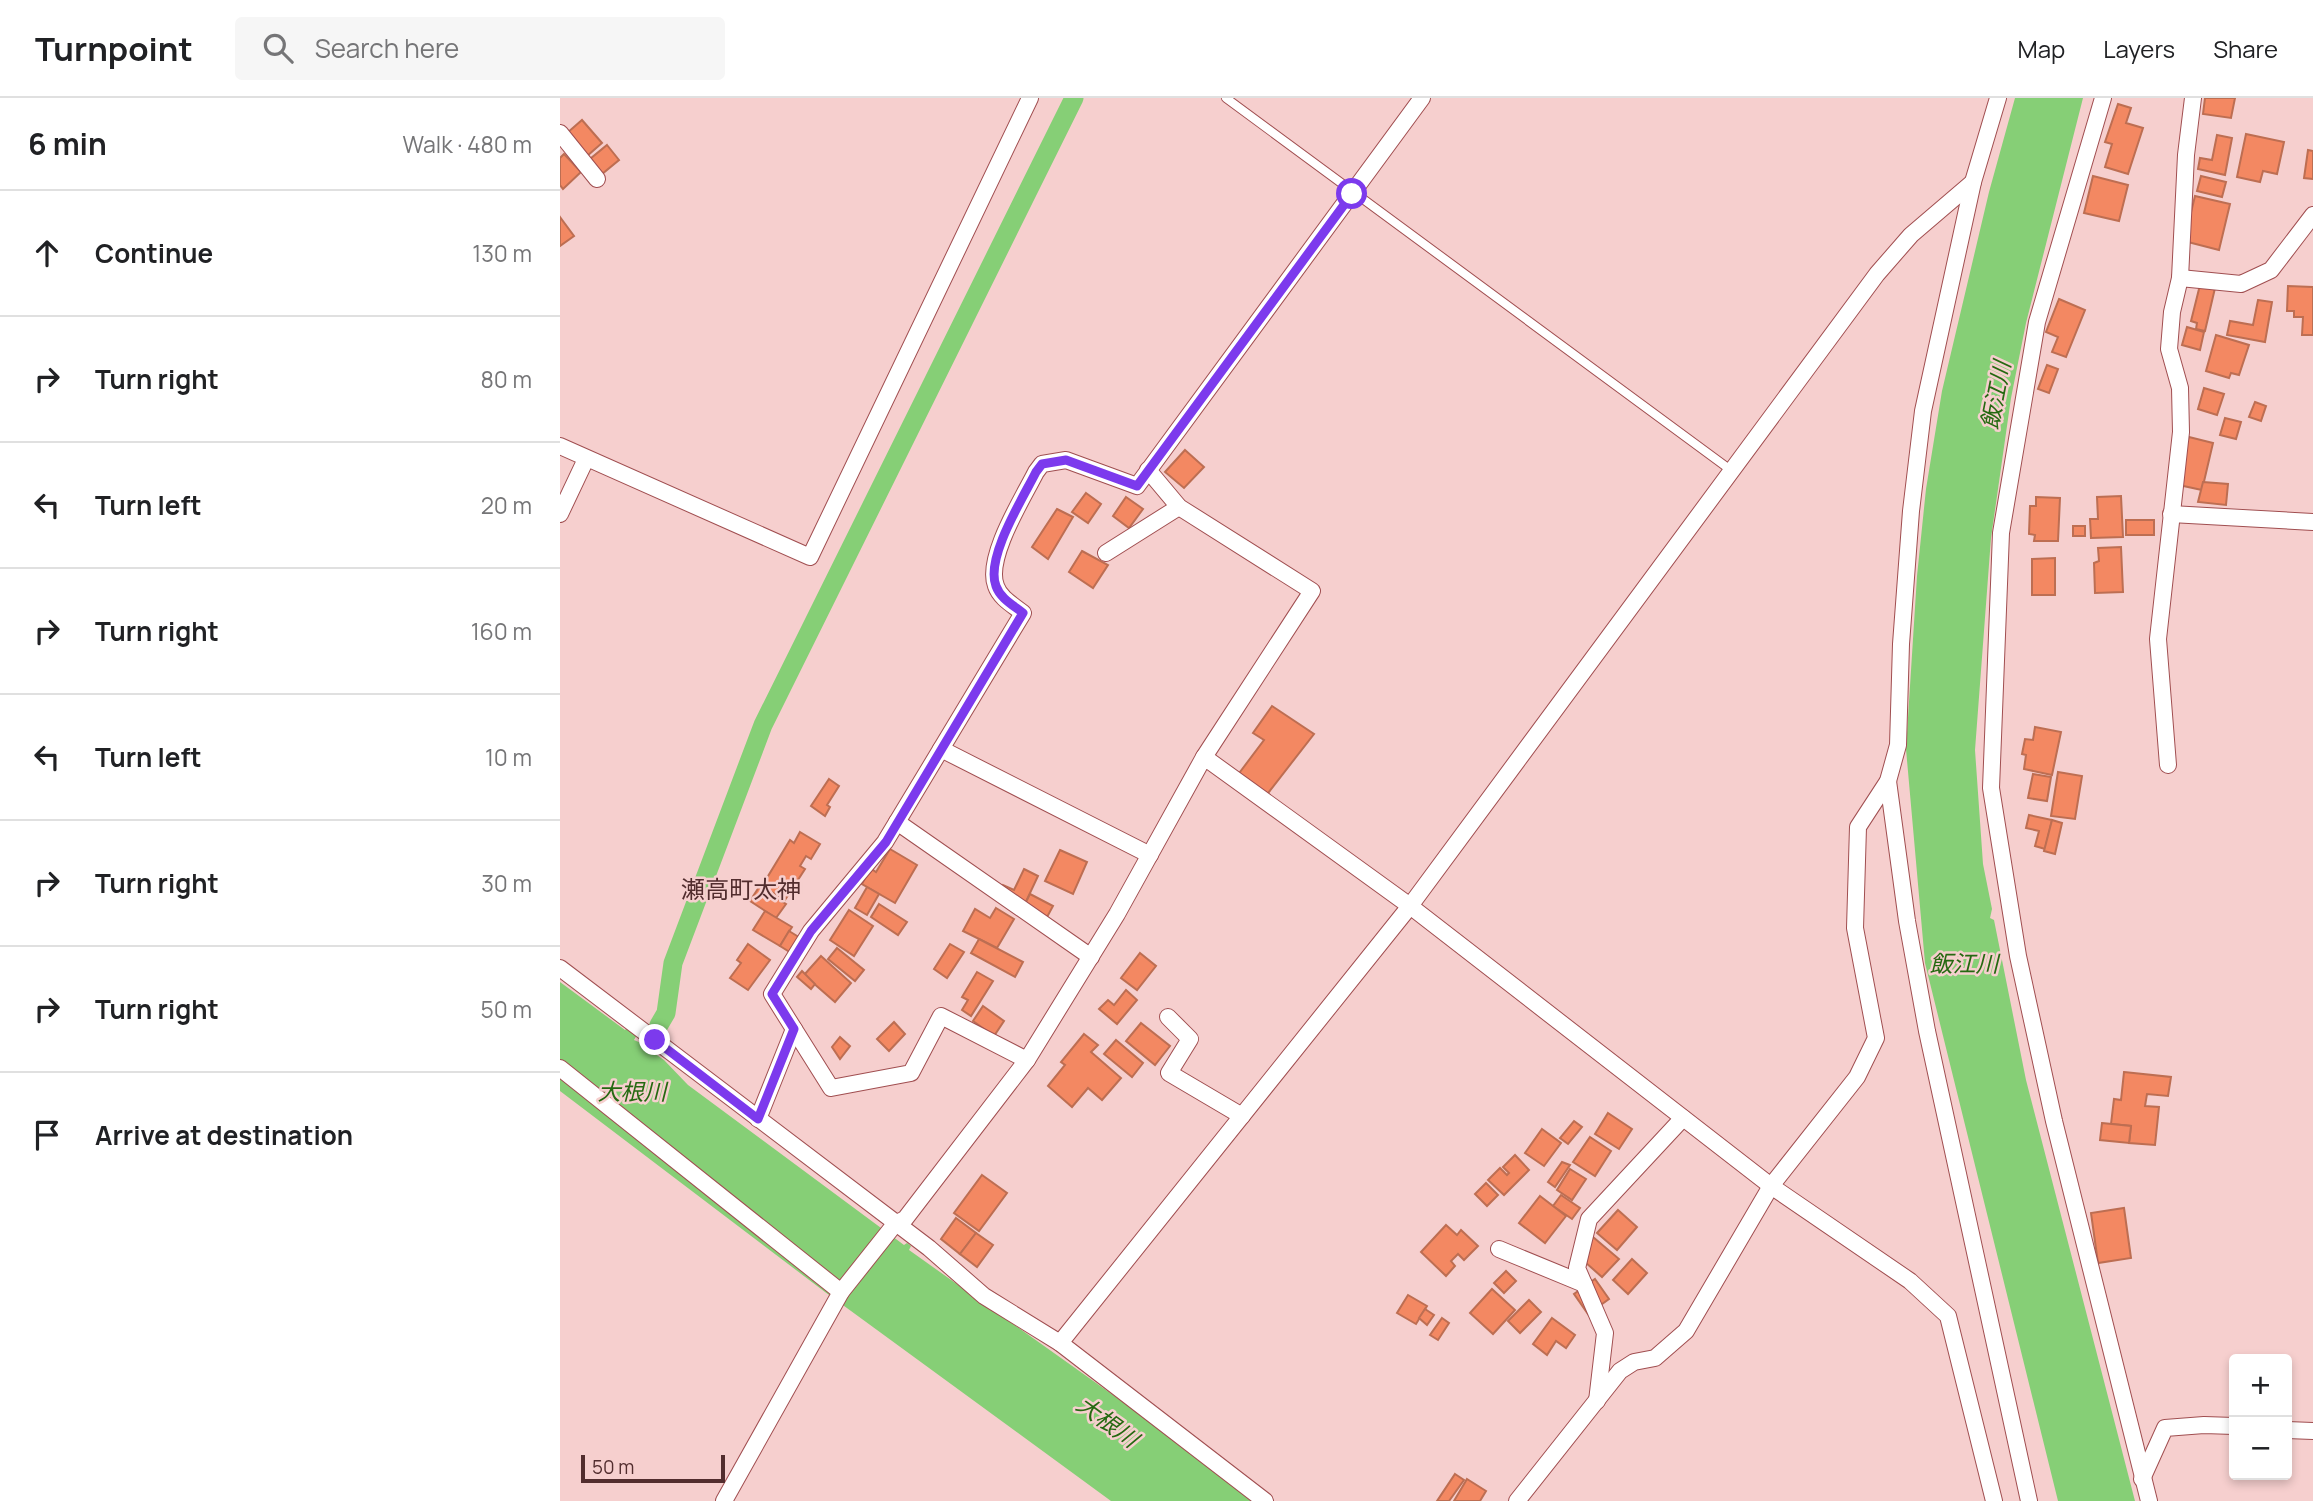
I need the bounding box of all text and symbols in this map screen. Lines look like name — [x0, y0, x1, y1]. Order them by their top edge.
search box — [235, 17, 725, 80]
text: Turnpoint — [35, 26, 193, 71]
icon: search — [259, 29, 297, 67]
text: Search here — [315, 30, 459, 66]
text: Map — [2018, 32, 2065, 65]
text: Layers — [2103, 32, 2175, 65]
text: Share — [2213, 32, 2278, 65]
text: 6 min — [28, 123, 107, 164]
text: Walk · 480 m — [403, 128, 532, 160]
route start — [1336, 178, 1367, 209]
icon: ahead — [28, 234, 66, 272]
text: Continue — [95, 235, 213, 271]
text: 130 m — [472, 237, 532, 269]
water label: 飯江川 — [1973, 355, 2018, 432]
icon: right — [28, 360, 66, 398]
text: Turn right — [95, 361, 219, 397]
text: 80 m — [481, 363, 532, 395]
icon: left — [28, 486, 66, 524]
text: Turn left — [95, 487, 202, 523]
text: 20 m — [481, 489, 532, 521]
icon: right — [28, 612, 66, 650]
text: Turn right — [95, 613, 219, 649]
text: 160 m — [471, 615, 532, 647]
icon: left — [28, 738, 66, 776]
text: Turn left — [95, 739, 202, 775]
text: 10 m — [485, 741, 532, 773]
icon: right — [28, 864, 66, 902]
text: Turn right — [95, 865, 219, 901]
text: 30 m — [481, 867, 532, 899]
district label: 瀬高町太神 — [681, 872, 801, 905]
water label: 飯江川 — [1930, 947, 2002, 979]
icon: right — [28, 990, 66, 1028]
text: Turn right — [95, 991, 219, 1027]
text: 50 m — [481, 993, 532, 1025]
route end — [639, 1024, 670, 1055]
water label: 大根川 — [598, 1075, 670, 1107]
icon: arrive — [28, 1116, 66, 1154]
text: Arrive at destination — [95, 1117, 353, 1153]
map controls — [2229, 1354, 2292, 1480]
button: + — [2229, 1354, 2292, 1417]
water label: 大根川 — [1071, 1388, 1148, 1456]
button: − — [2229, 1417, 2292, 1480]
scale bar — [581, 1452, 724, 1484]
text: 50 m — [592, 1454, 634, 1480]

